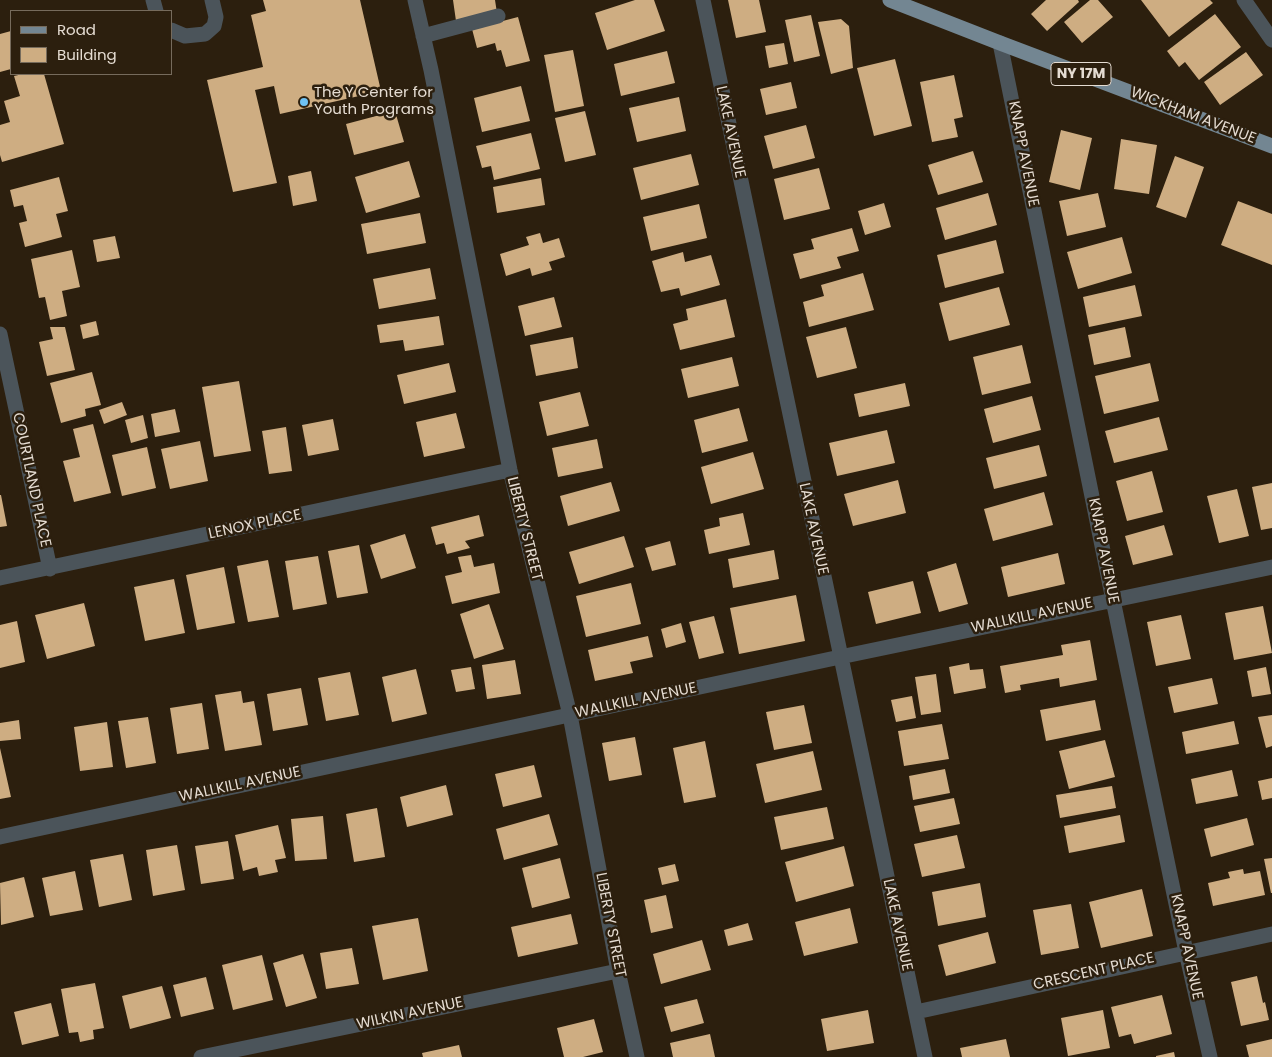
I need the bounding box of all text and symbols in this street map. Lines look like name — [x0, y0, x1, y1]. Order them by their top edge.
legend — [10, 10, 172, 75]
text: Road — [57, 19, 96, 40]
text: Building — [57, 44, 117, 65]
road number: NY 17M — [1051, 62, 1111, 86]
place label: The Y Center for Youth Programs — [314, 84, 434, 119]
street label: LAKE AVENUE — [711, 84, 749, 180]
street label: WICKHAM AVENUE — [1128, 84, 1258, 148]
marker: The Y Center for Youth Programs — [298, 96, 310, 108]
street label: KNAPP AVENUE — [1004, 100, 1042, 208]
street label: COURTLAND PLACE — [8, 411, 54, 549]
street label: LIBERTY STREET — [502, 475, 546, 583]
street label: LAKE AVENUE — [794, 481, 832, 577]
street label: KNAPP AVENUE — [1084, 497, 1122, 605]
street label: LENOX PLACE — [207, 506, 303, 544]
street label: WALLKILL AVENUE — [970, 594, 1094, 638]
street label: WALLKILL AVENUE — [574, 679, 698, 723]
street label: WALLKILL AVENUE — [178, 763, 302, 807]
street label: LIBERTY STREET — [591, 871, 629, 979]
street label: LAKE AVENUE — [878, 877, 916, 973]
street label: KNAPP AVENUE — [1166, 893, 1206, 1001]
street label: CRESCENT PLACE — [1032, 949, 1156, 995]
street label: WILKIN AVENUE — [355, 994, 465, 1034]

